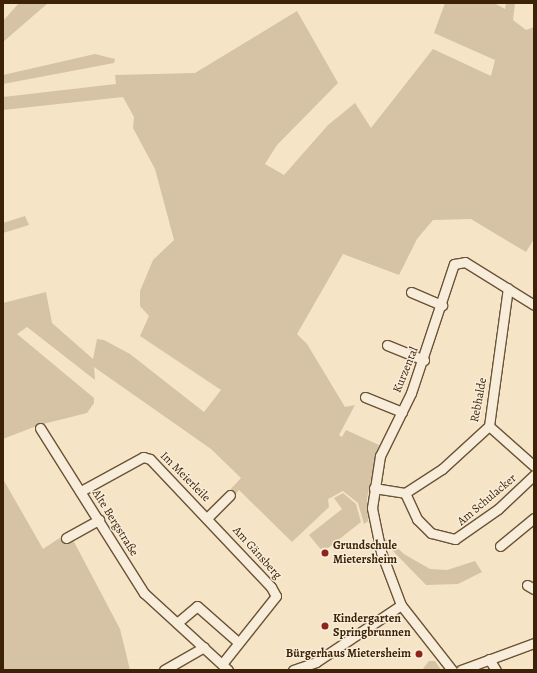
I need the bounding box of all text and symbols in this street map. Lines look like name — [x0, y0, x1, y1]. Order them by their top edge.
street label: Kurzental — [390, 345, 422, 395]
street label: Rebhalde — [468, 376, 490, 424]
street label: Im Meierleile — [157, 449, 213, 505]
street label: Am Schulacker — [455, 471, 519, 529]
street label: Alte Bergstraße — [89, 487, 141, 559]
street label: Am Gänsberg — [230, 524, 284, 582]
place label: Grundschule Mietersheim — [333, 539, 397, 567]
marker: Grundschule Mietersheim — [320, 548, 330, 558]
place label: Kindergarten Springbrunnen — [333, 612, 411, 640]
marker: Kindergarten Springbrunnen — [320, 621, 330, 631]
place label: Bürgerhaus Mietersheim — [286, 647, 411, 661]
marker: Bürgerhaus Mietersheim — [414, 649, 424, 659]

